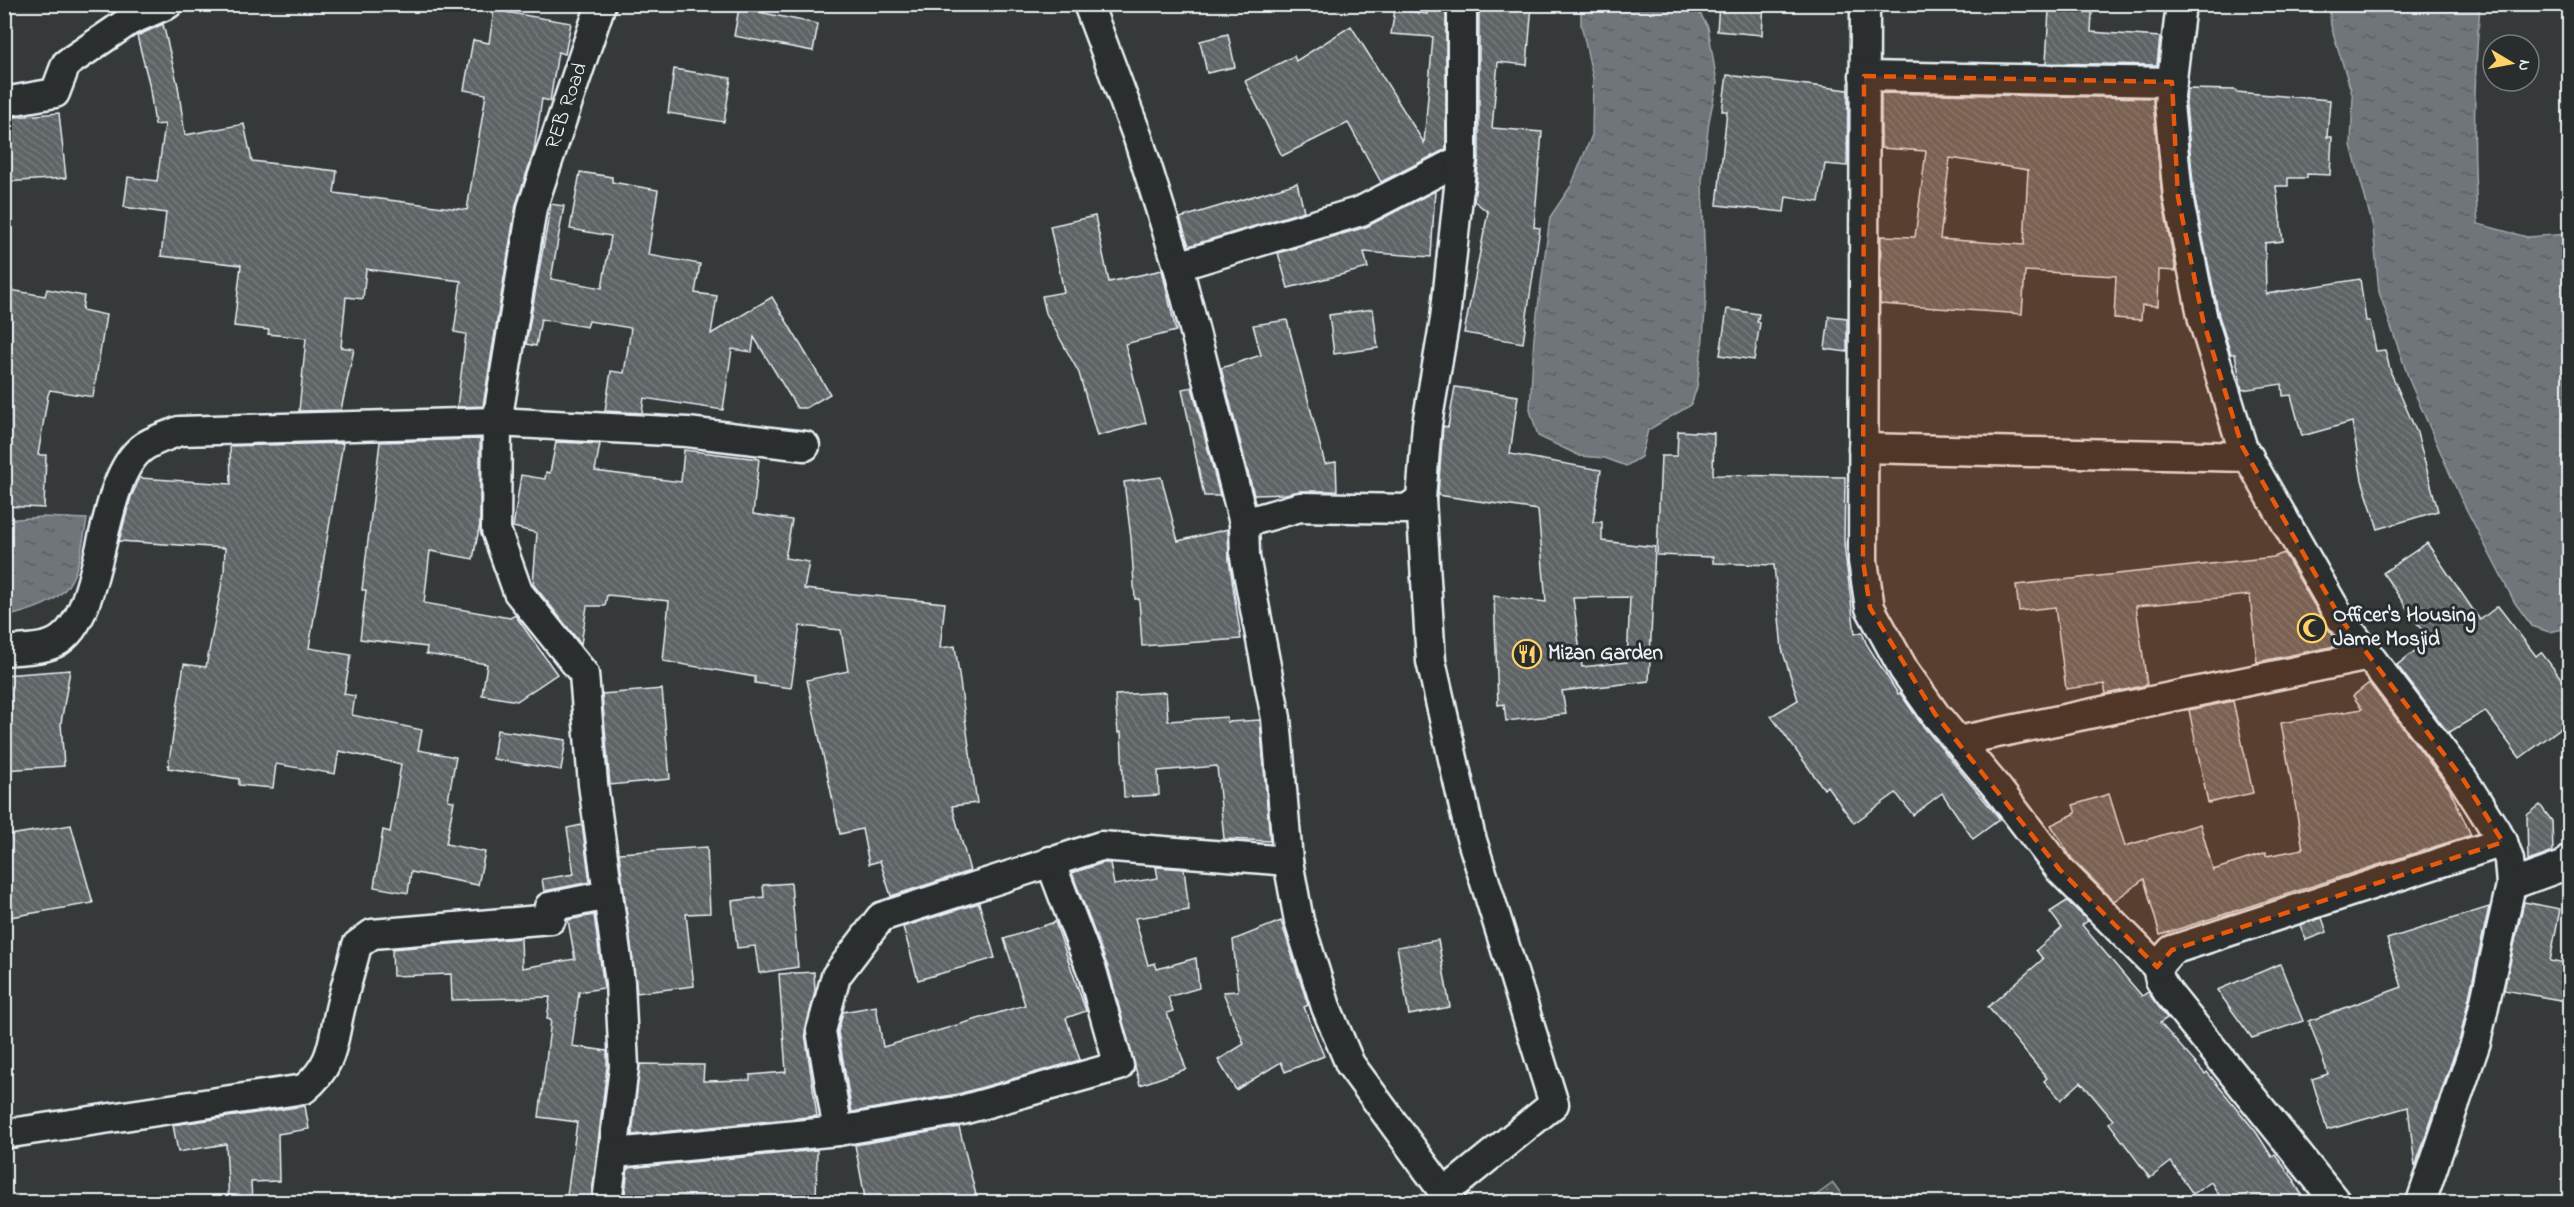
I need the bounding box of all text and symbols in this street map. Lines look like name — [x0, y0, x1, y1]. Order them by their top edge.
north arrow — [2481, 33, 2541, 93]
text: N — [2511, 58, 2537, 73]
street label: REB Road — [538, 59, 596, 153]
place label: Officer's Housing Jame Mosjid — [2333, 601, 2476, 655]
mosque icon: Officer's Housing Jame Mosjid — [2296, 612, 2328, 644]
restaurant icon: Mizan Garden — [1511, 638, 1543, 670]
place label: Mizan Garden — [1548, 639, 1663, 669]

